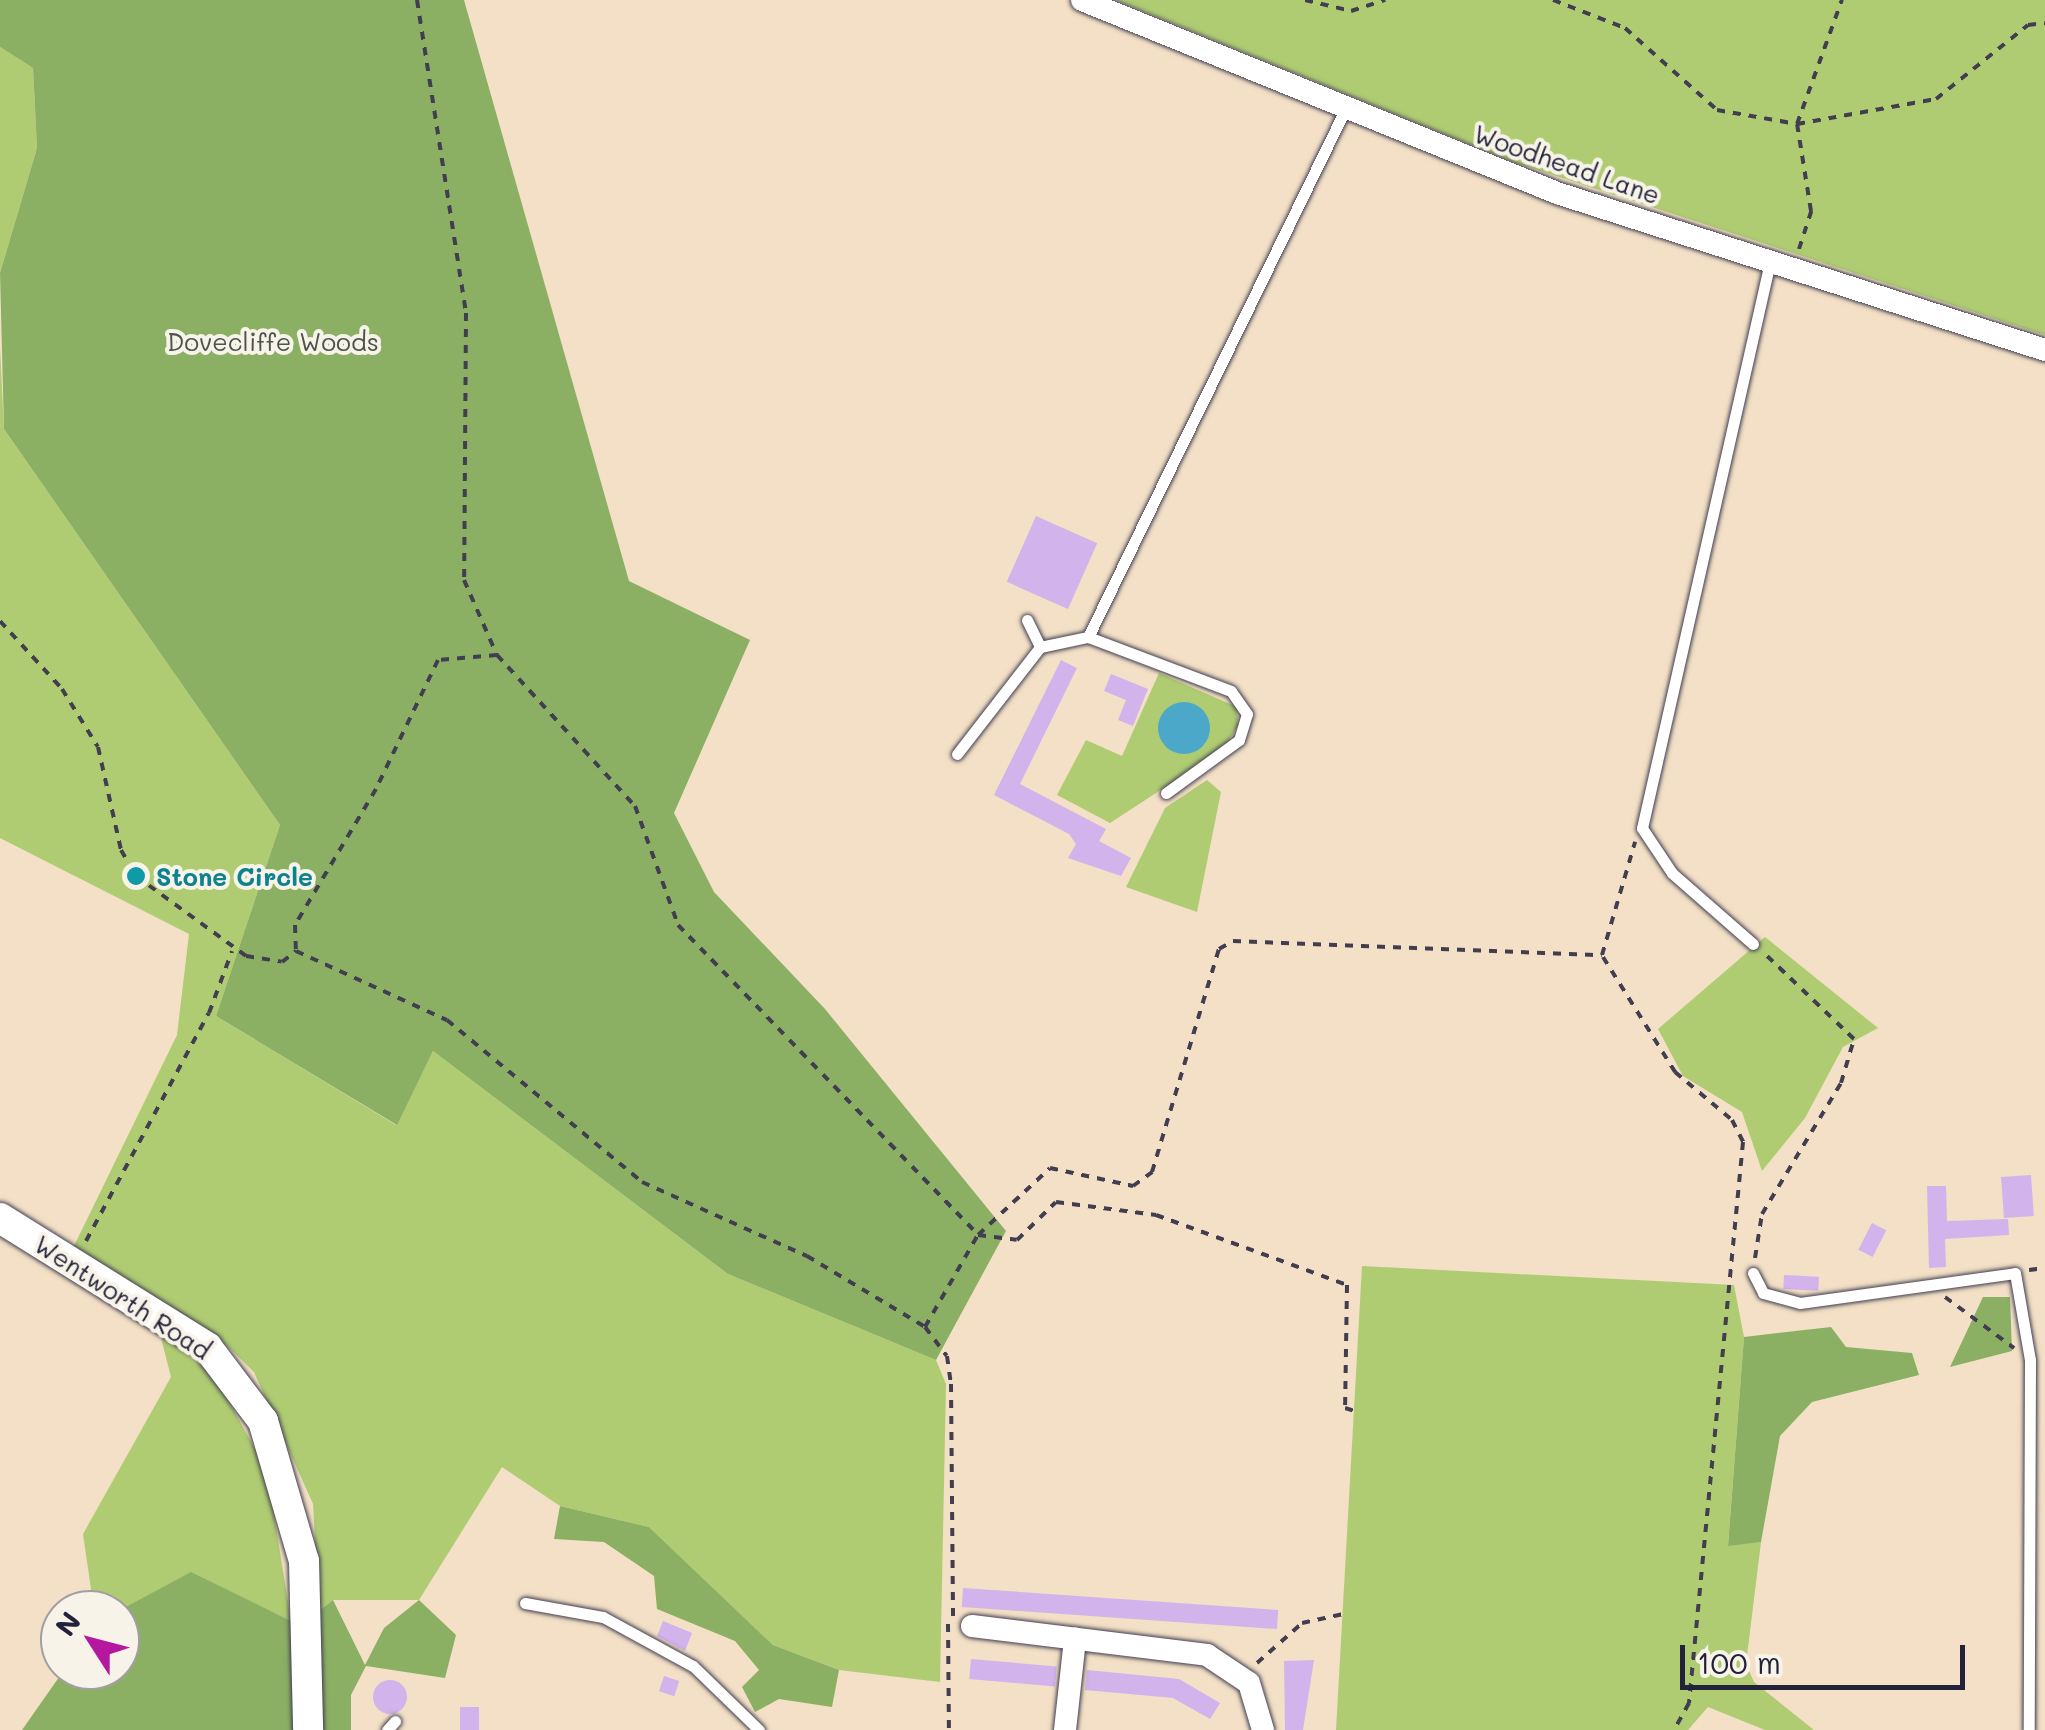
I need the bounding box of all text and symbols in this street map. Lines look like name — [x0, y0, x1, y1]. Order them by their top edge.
street label: Woodhead Lane — [1470, 118, 1664, 210]
park label: Dovecliffe Woods — [167, 326, 379, 356]
place label: Stone Circle — [156, 861, 313, 891]
marker: Stone Circle — [125, 865, 147, 887]
street label: Wentworth Road — [29, 1229, 217, 1365]
north arrow — [40, 1590, 140, 1690]
text: N — [47, 1604, 88, 1643]
scale bar — [1685, 1625, 1970, 1687]
text: 100 m — [1697, 1642, 1781, 1682]

